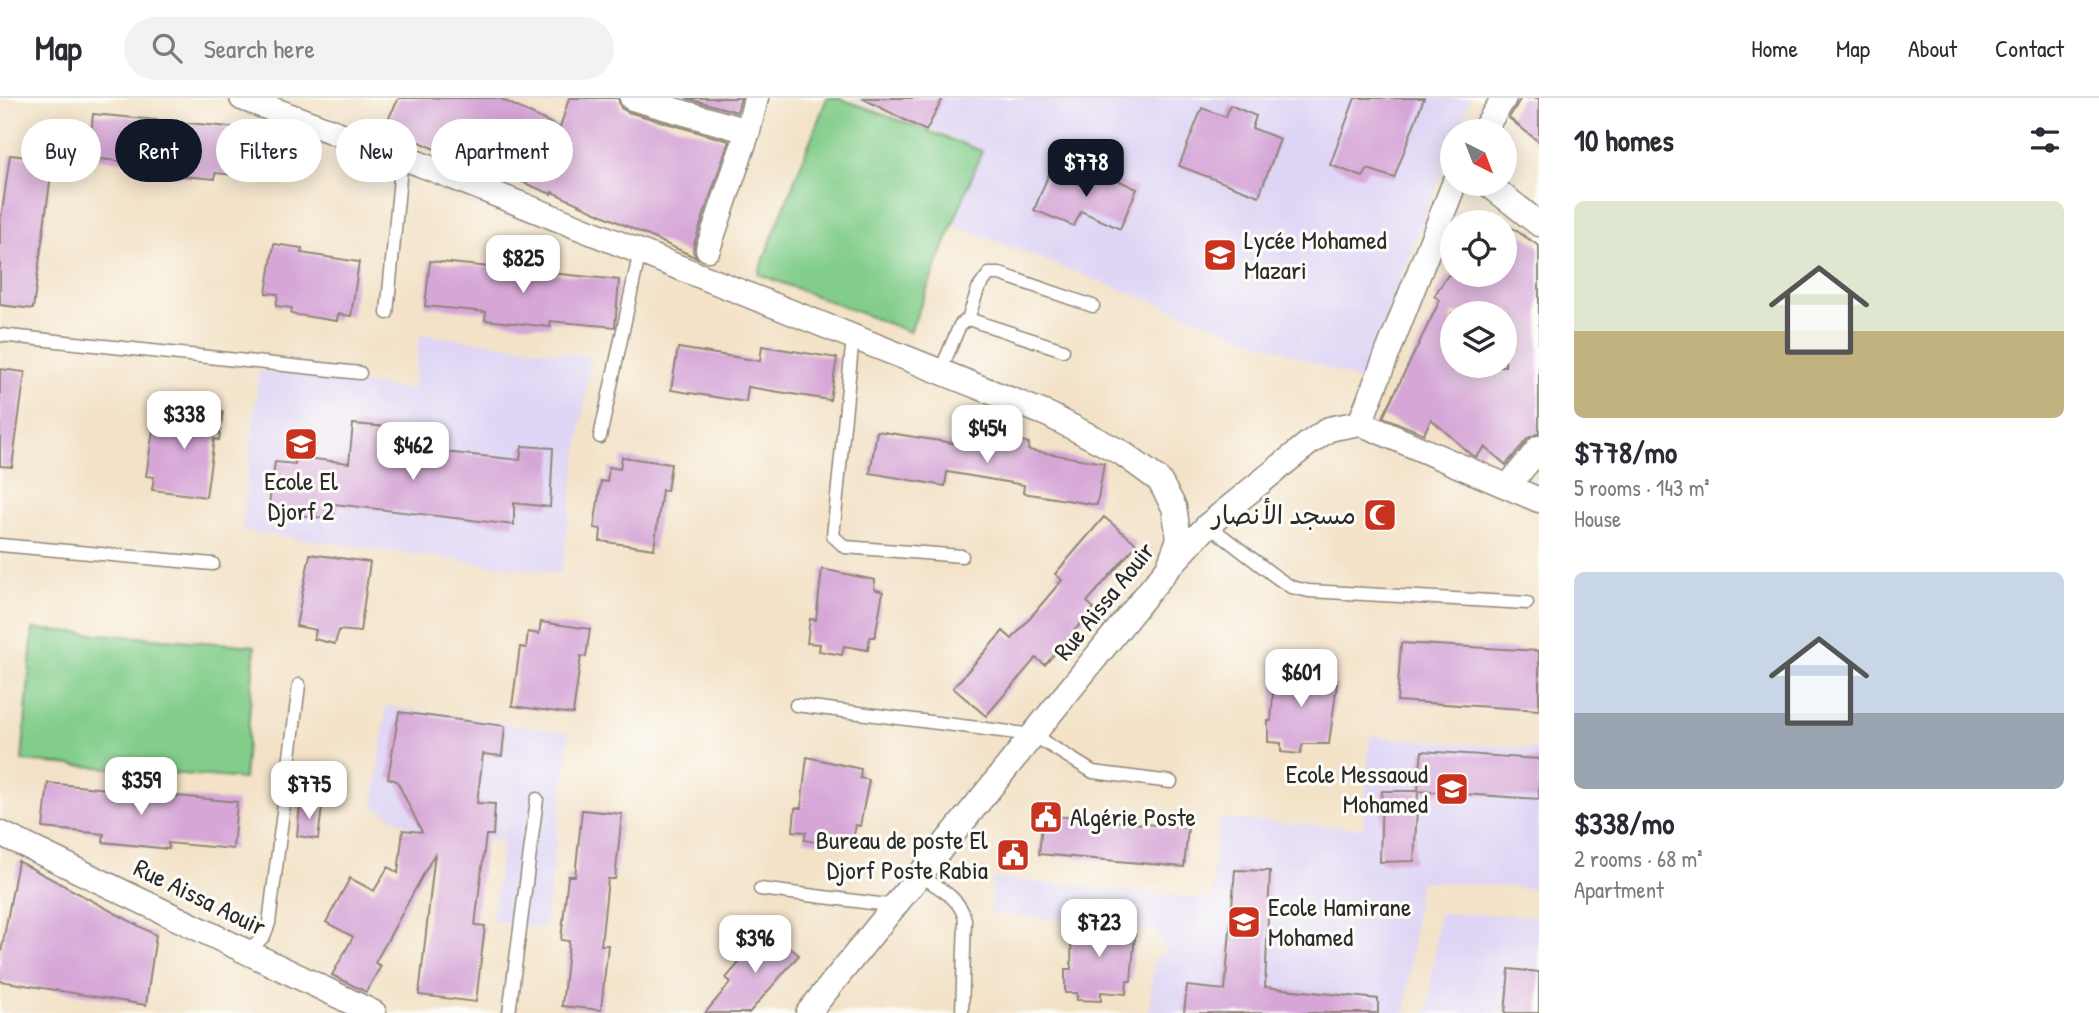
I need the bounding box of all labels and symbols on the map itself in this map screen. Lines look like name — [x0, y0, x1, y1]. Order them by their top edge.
north arrow — [1440, 119, 1517, 196]
pin: $778 — [1045, 140, 1127, 199]
place label: Lycée Mohamed Mazari — [1244, 222, 1387, 287]
pin: $825 — [482, 236, 564, 295]
school or university icon: Lycée Mohamed Mazari — [1201, 236, 1239, 274]
pin: $338 — [143, 392, 225, 451]
pin: $454 — [946, 406, 1028, 465]
pin: $462 — [372, 422, 454, 482]
school or university icon: Ecole El Djorf 2 — [282, 425, 320, 463]
place label: Ecole El Djorf 2 — [264, 463, 338, 528]
mosque icon: مسجد الأنصار — [1361, 496, 1399, 534]
place label: مسجد الأنصار — [1210, 497, 1356, 532]
street label: Rue Aissa Aouir — [1045, 534, 1162, 667]
pin: $601 — [1260, 650, 1342, 709]
place label: Ecole Messaoud Mohamed — [1286, 756, 1428, 821]
pin: $359 — [100, 758, 182, 817]
pin: $775 — [268, 762, 350, 821]
school or university icon: Ecole Messaoud Mohamed — [1433, 770, 1471, 808]
public building icon: Algérie Poste — [1027, 798, 1065, 836]
place label: Algérie Poste — [1070, 799, 1196, 834]
place label: Bureau de poste El Djorf Poste Rabia — [816, 822, 988, 887]
public building icon: Bureau de poste El Djorf Poste Rabia — [994, 836, 1032, 874]
street label: Rue Aissa Aouir — [128, 850, 272, 944]
place label: Ecole Hamirane Mohamed — [1268, 889, 1411, 954]
pin: $723 — [1058, 900, 1140, 959]
school or university icon: Ecole Hamirane Mohamed — [1225, 903, 1263, 941]
pin: $396 — [714, 916, 796, 975]

